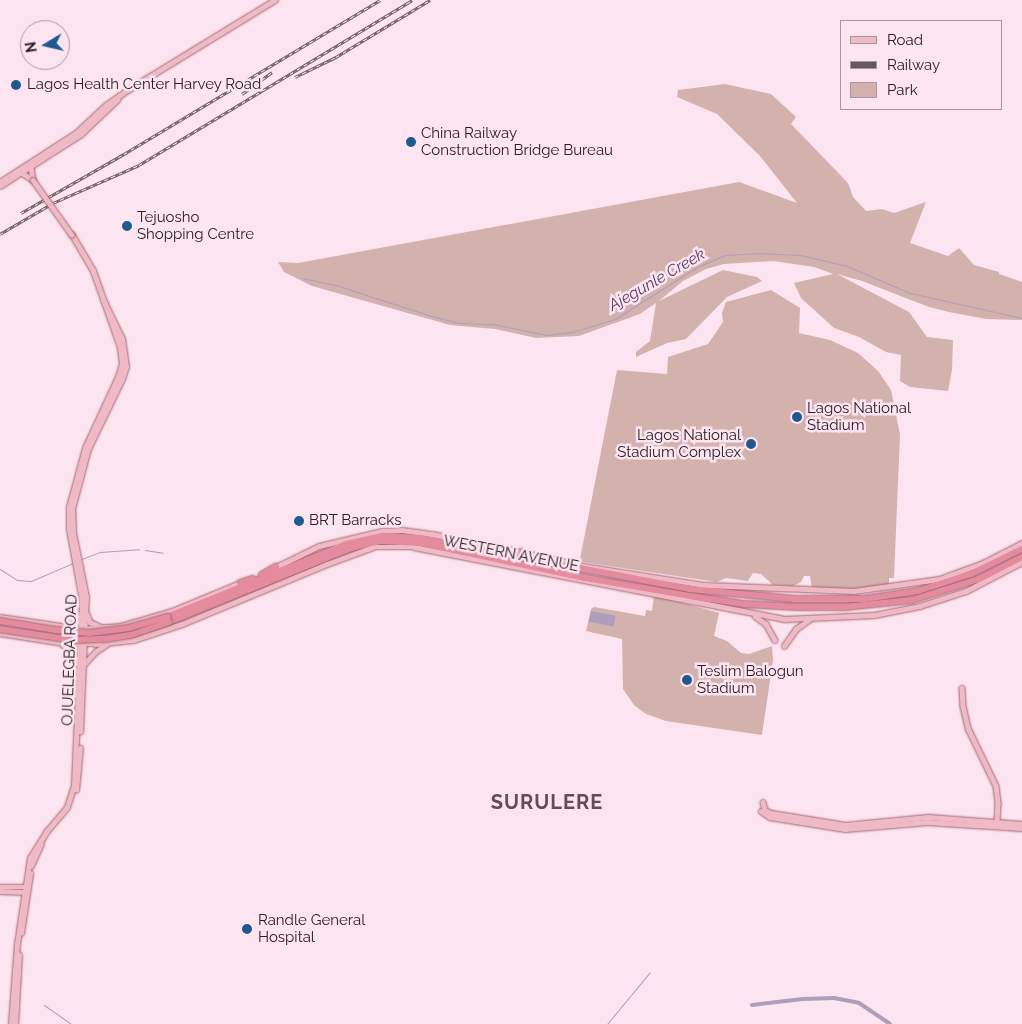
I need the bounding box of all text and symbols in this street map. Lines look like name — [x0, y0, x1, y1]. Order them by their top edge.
north arrow — [20, 20, 70, 70]
legend — [840, 20, 1002, 110]
text: Road — [887, 31, 923, 49]
text: N — [22, 41, 40, 54]
text: Railway — [887, 56, 940, 74]
place label: Lagos Health Center Harvey Road — [27, 76, 262, 94]
marker: Lagos Health Center Harvey Road — [9, 78, 23, 92]
text: Park — [887, 81, 918, 99]
place label: China Railway Construction Bridge Bureau — [421, 124, 613, 159]
marker: China Railway Construction Bridge Bureau — [405, 136, 417, 148]
place label: Tejuosho Shopping Centre — [137, 208, 254, 243]
marker: Tejuosho Shopping Centre — [121, 220, 133, 232]
water label: Ajegunle Creek — [605, 245, 709, 315]
place label: Lagos National Stadium — [807, 399, 911, 434]
marker: Lagos National Stadium — [791, 411, 803, 423]
place label: Lagos National Stadium Complex — [617, 426, 741, 461]
marker: Lagos National Stadium Complex — [745, 438, 757, 450]
place label: BRT Barracks — [309, 512, 402, 530]
marker: BRT Barracks — [293, 515, 305, 527]
street label: WESTERN AVENUE — [442, 532, 580, 576]
street label: OJUELEGBA ROAD — [59, 594, 81, 726]
place label: Teslim Balogun Stadium — [697, 662, 804, 697]
marker: Teslim Balogun Stadium — [681, 674, 693, 686]
district label: SURULERE — [490, 790, 604, 814]
place label: Randle General Hospital — [258, 911, 365, 946]
marker: Randle General Hospital — [240, 922, 254, 936]

